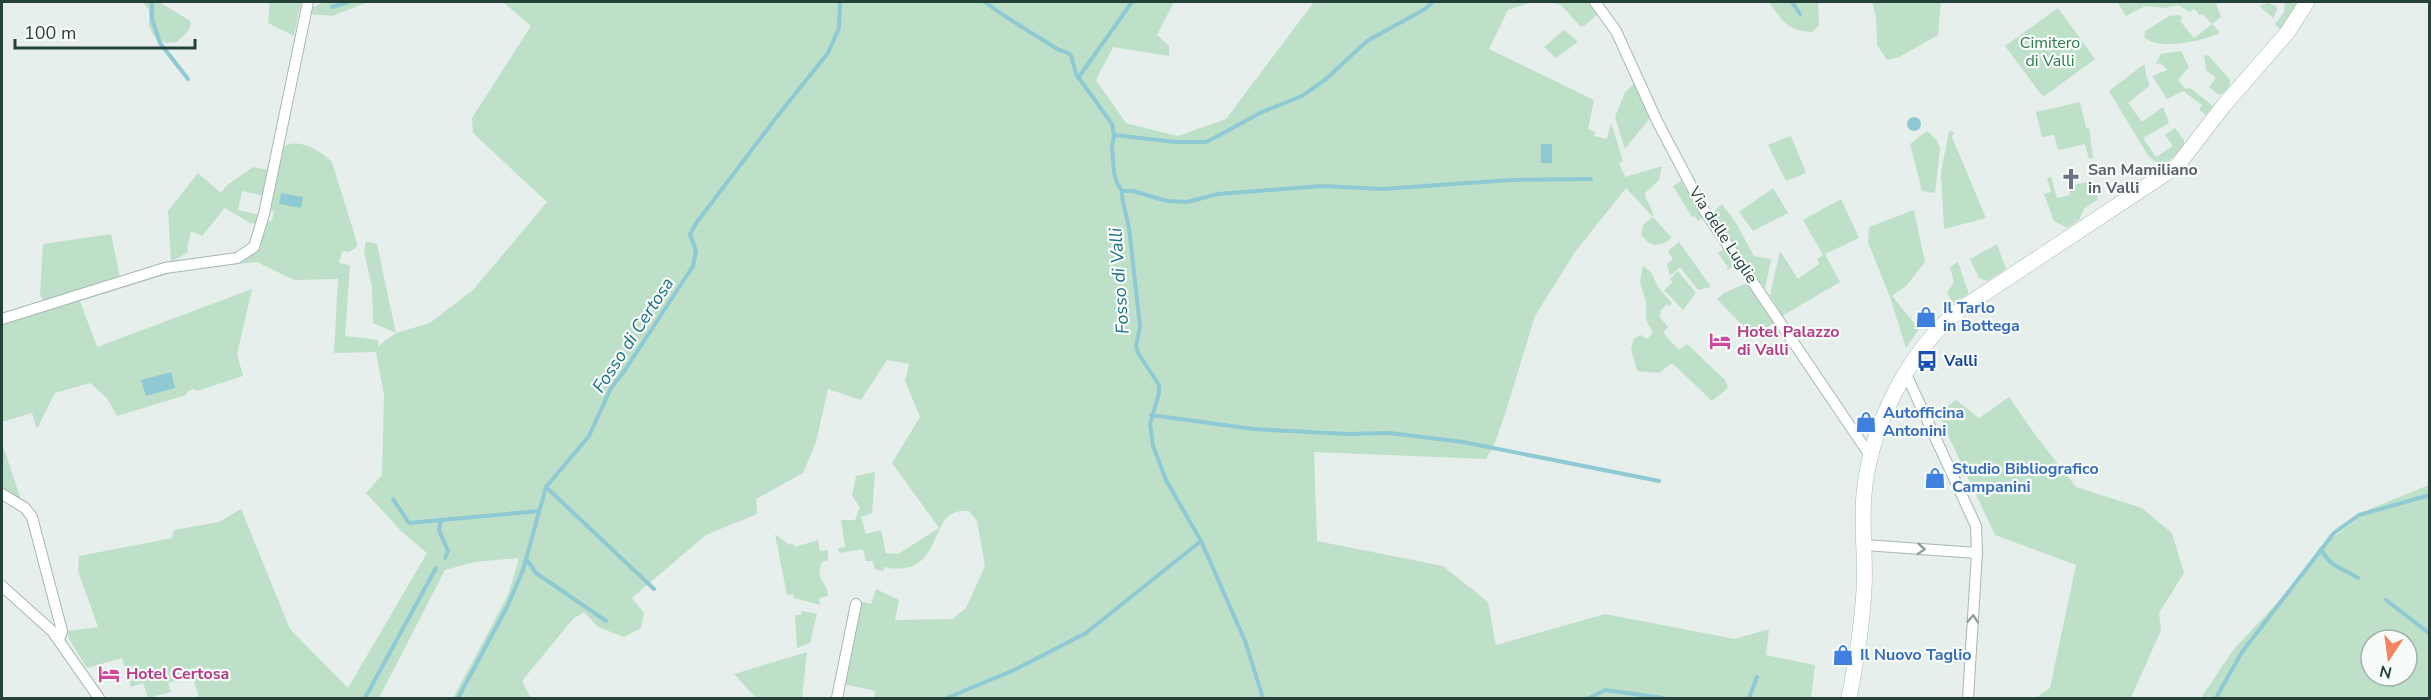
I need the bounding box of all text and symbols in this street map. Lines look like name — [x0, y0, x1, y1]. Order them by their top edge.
scale bar — [15, 12, 195, 50]
text: 100 m — [24, 21, 76, 45]
park label: Cimitero di Valli — [2020, 32, 2080, 72]
place label: San Mamiliano in Valli — [2088, 159, 2198, 199]
church icon: San Mamiliano in Valli — [2059, 167, 2083, 191]
street label: Via delle Luglie — [1683, 182, 1762, 288]
water label: Fosso di Valli — [1103, 226, 1135, 335]
water label: Fosso di Certosa — [587, 273, 679, 397]
place label: Il Tarlo in Bottega — [1943, 297, 2020, 337]
shop icon: Il Tarlo in Bottega — [1914, 305, 1938, 329]
place label: Hotel Palazzo di Valli — [1737, 321, 1840, 361]
hotel icon: Hotel Palazzo di Valli — [1708, 329, 1732, 353]
bus stop icon: Valli — [1915, 349, 1939, 373]
place label: Valli — [1943, 350, 1978, 372]
place label: Autofficina Antonini — [1883, 402, 1964, 442]
shop icon: Autofficina Antonini — [1854, 410, 1878, 434]
place label: Studio Bibliografico Campanini — [1952, 458, 2099, 498]
shop icon: Studio Bibliografico Campanini — [1923, 466, 1947, 490]
one-way arrow — [1916, 542, 1925, 555]
one-way arrow — [1966, 615, 1979, 624]
north arrow — [2359, 628, 2419, 688]
shop icon: Il Nuovo Taglio — [1831, 643, 1855, 667]
place label: Il Nuovo Taglio — [1860, 644, 1972, 666]
text: N — [2378, 660, 2394, 684]
hotel icon: Hotel Certosa — [97, 662, 121, 686]
place label: Hotel Certosa — [126, 663, 229, 685]

